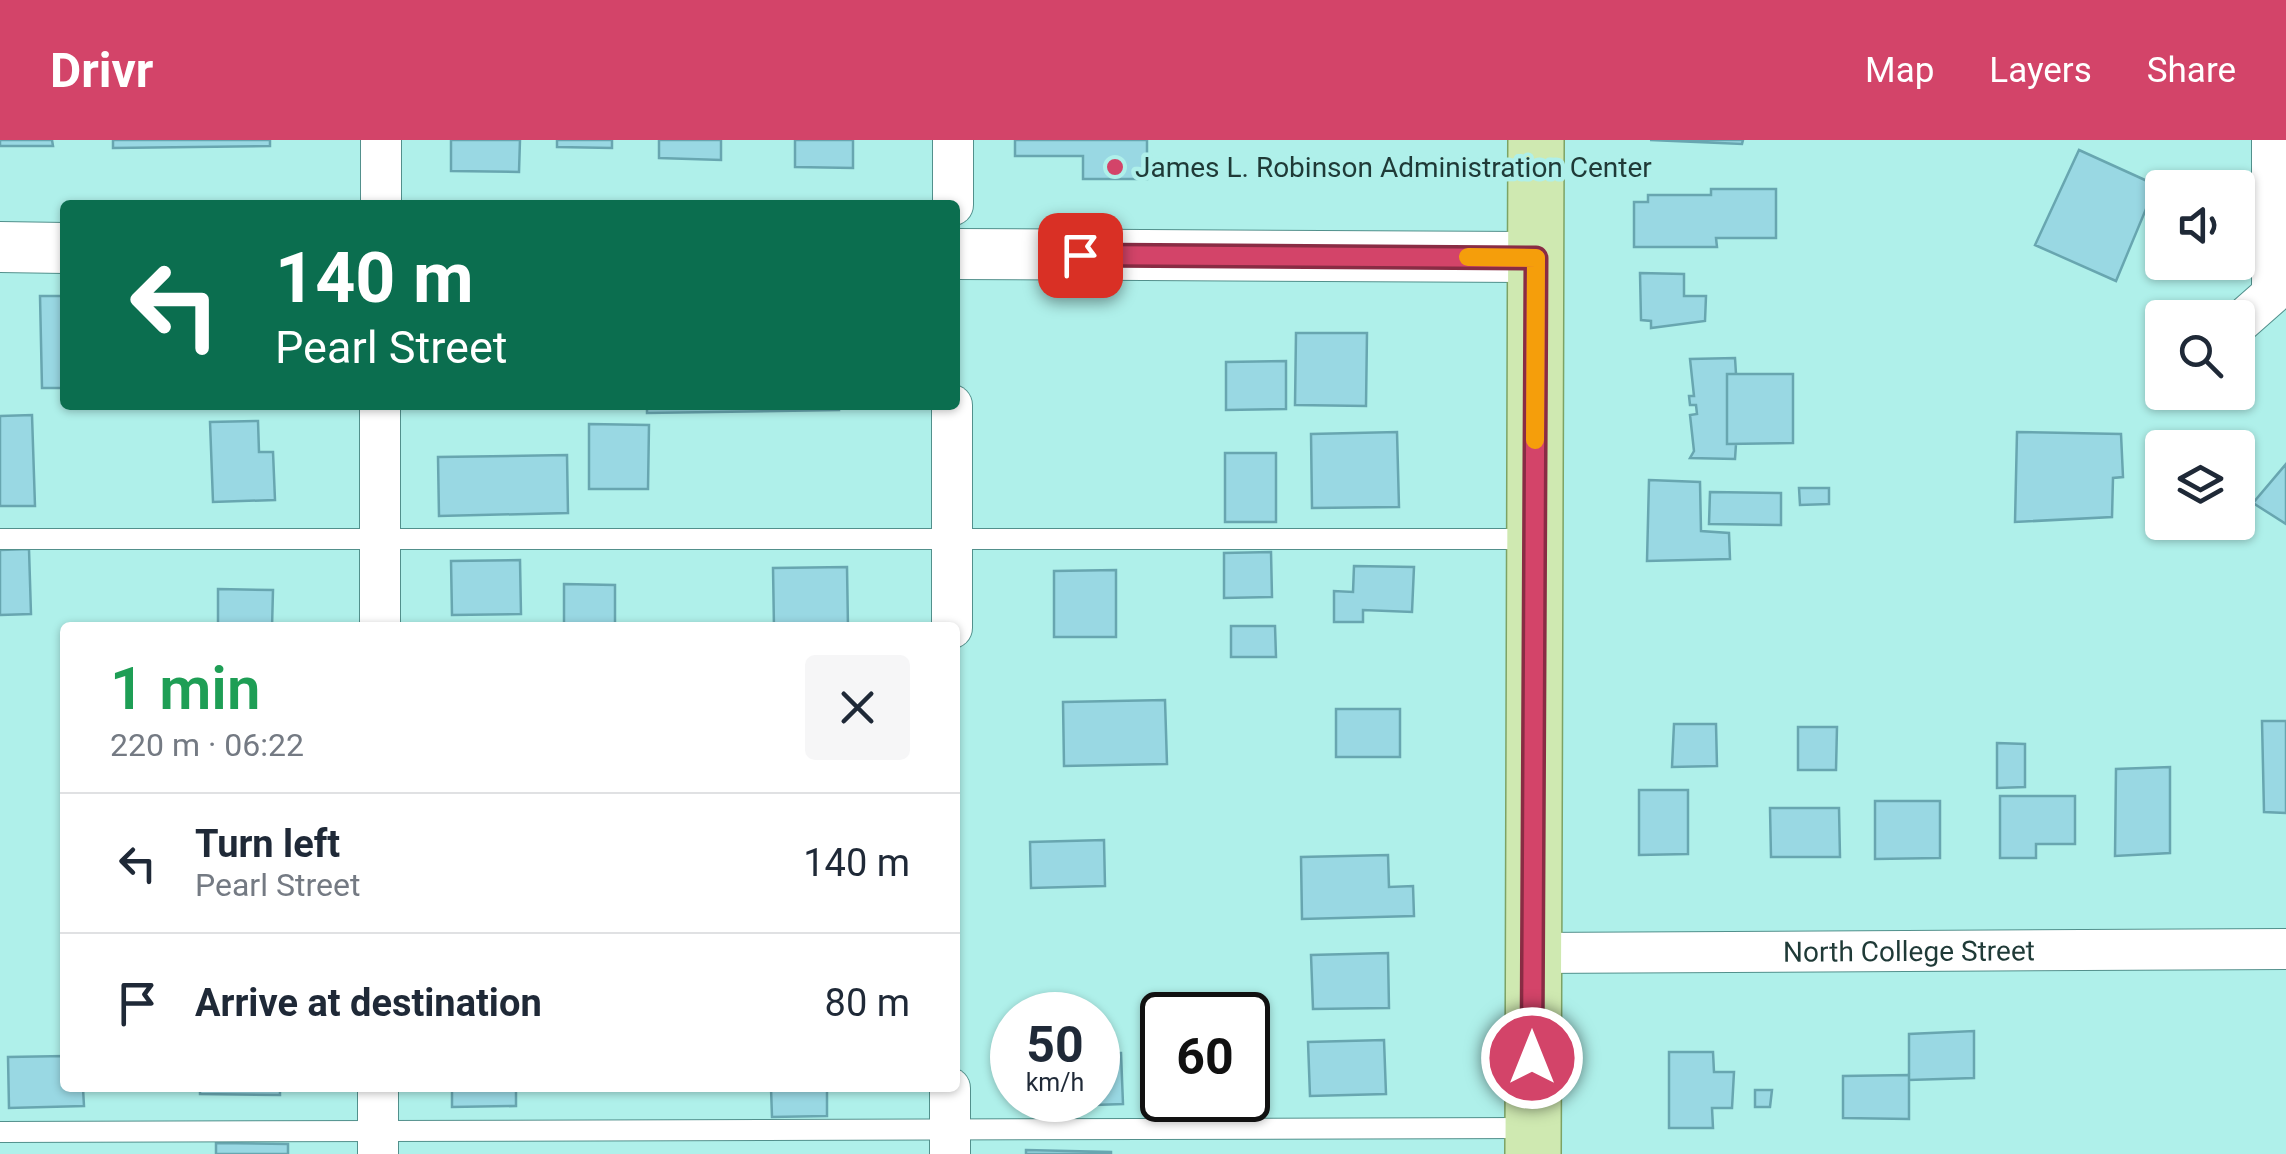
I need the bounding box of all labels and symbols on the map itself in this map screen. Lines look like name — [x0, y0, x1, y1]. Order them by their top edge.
place label: James L. Robinson Administration Center — [1135, 151, 1652, 184]
marker: James L. Robinson Administration Center — [1104, 156, 1126, 178]
pin — [1038, 213, 1123, 298]
street label: North College Street — [1783, 934, 2035, 968]
speed limit sign: 60 — [1140, 992, 1270, 1122]
position arrow — [1480, 1006, 1584, 1110]

